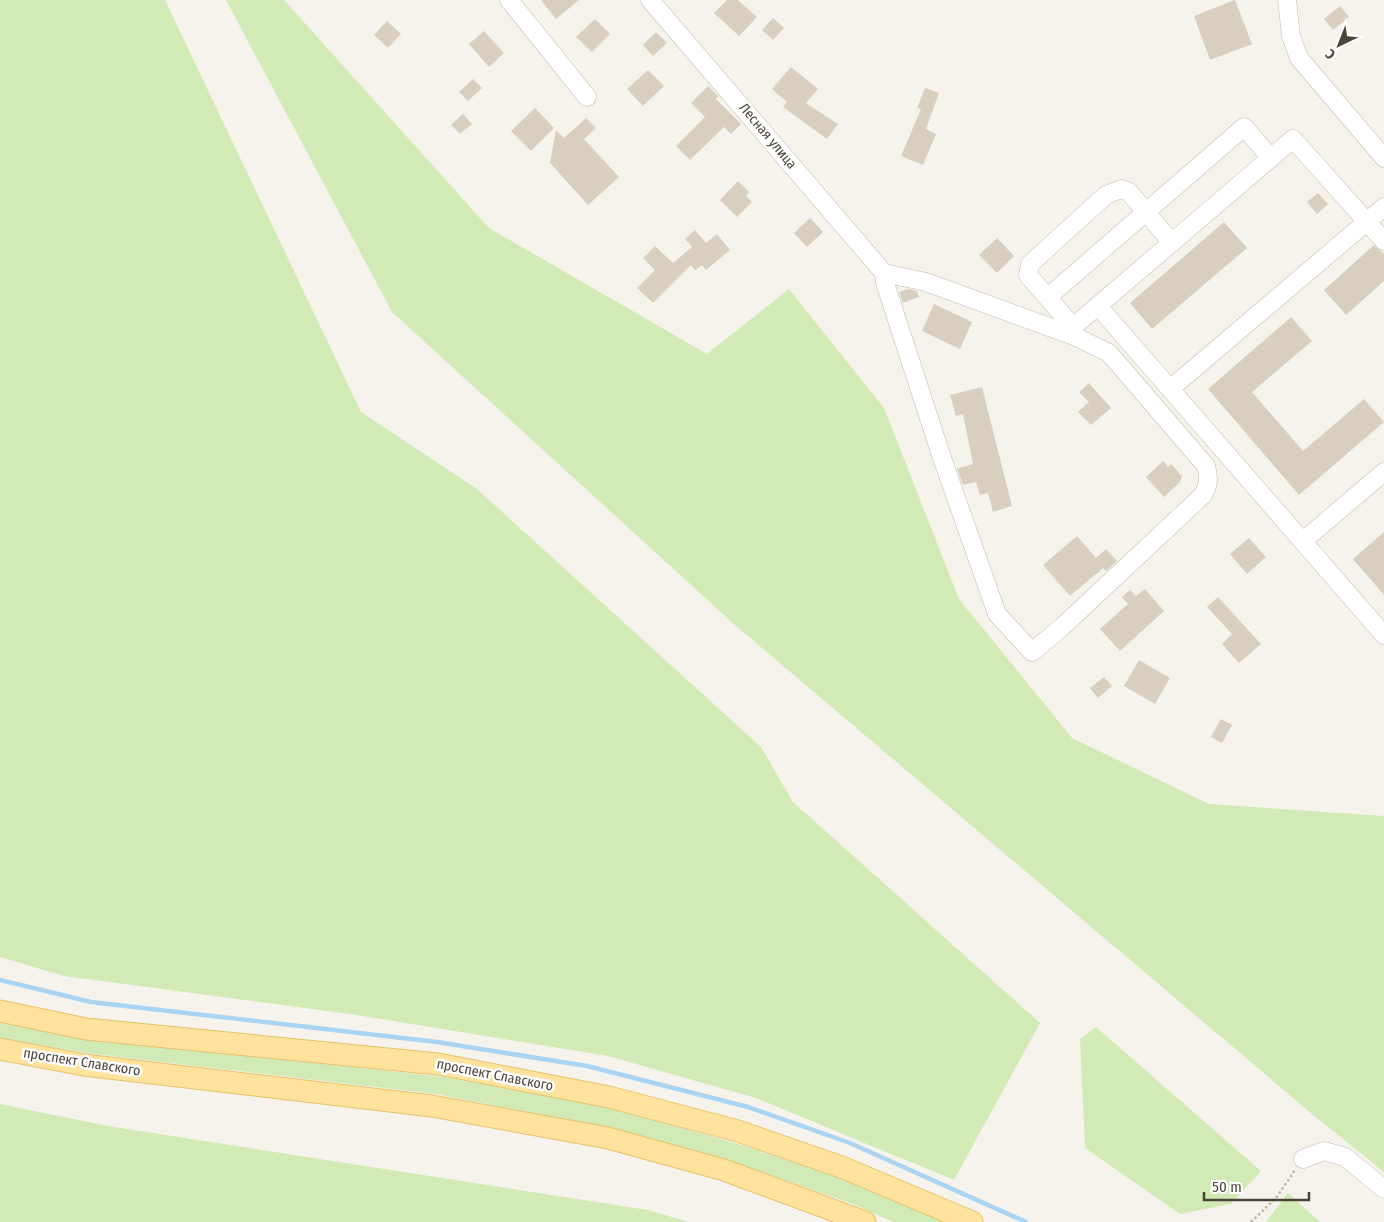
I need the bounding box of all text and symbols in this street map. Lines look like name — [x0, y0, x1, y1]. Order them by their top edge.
north arrow — [1314, 20, 1364, 70]
text: С — [1322, 45, 1339, 63]
street label: Лесная улица — [736, 100, 801, 173]
street label: проспект Славского — [22, 1044, 142, 1080]
street label: проспект Славского — [435, 1055, 555, 1095]
scale bar — [1204, 1170, 1309, 1202]
text: 50 m — [1212, 1178, 1242, 1196]

